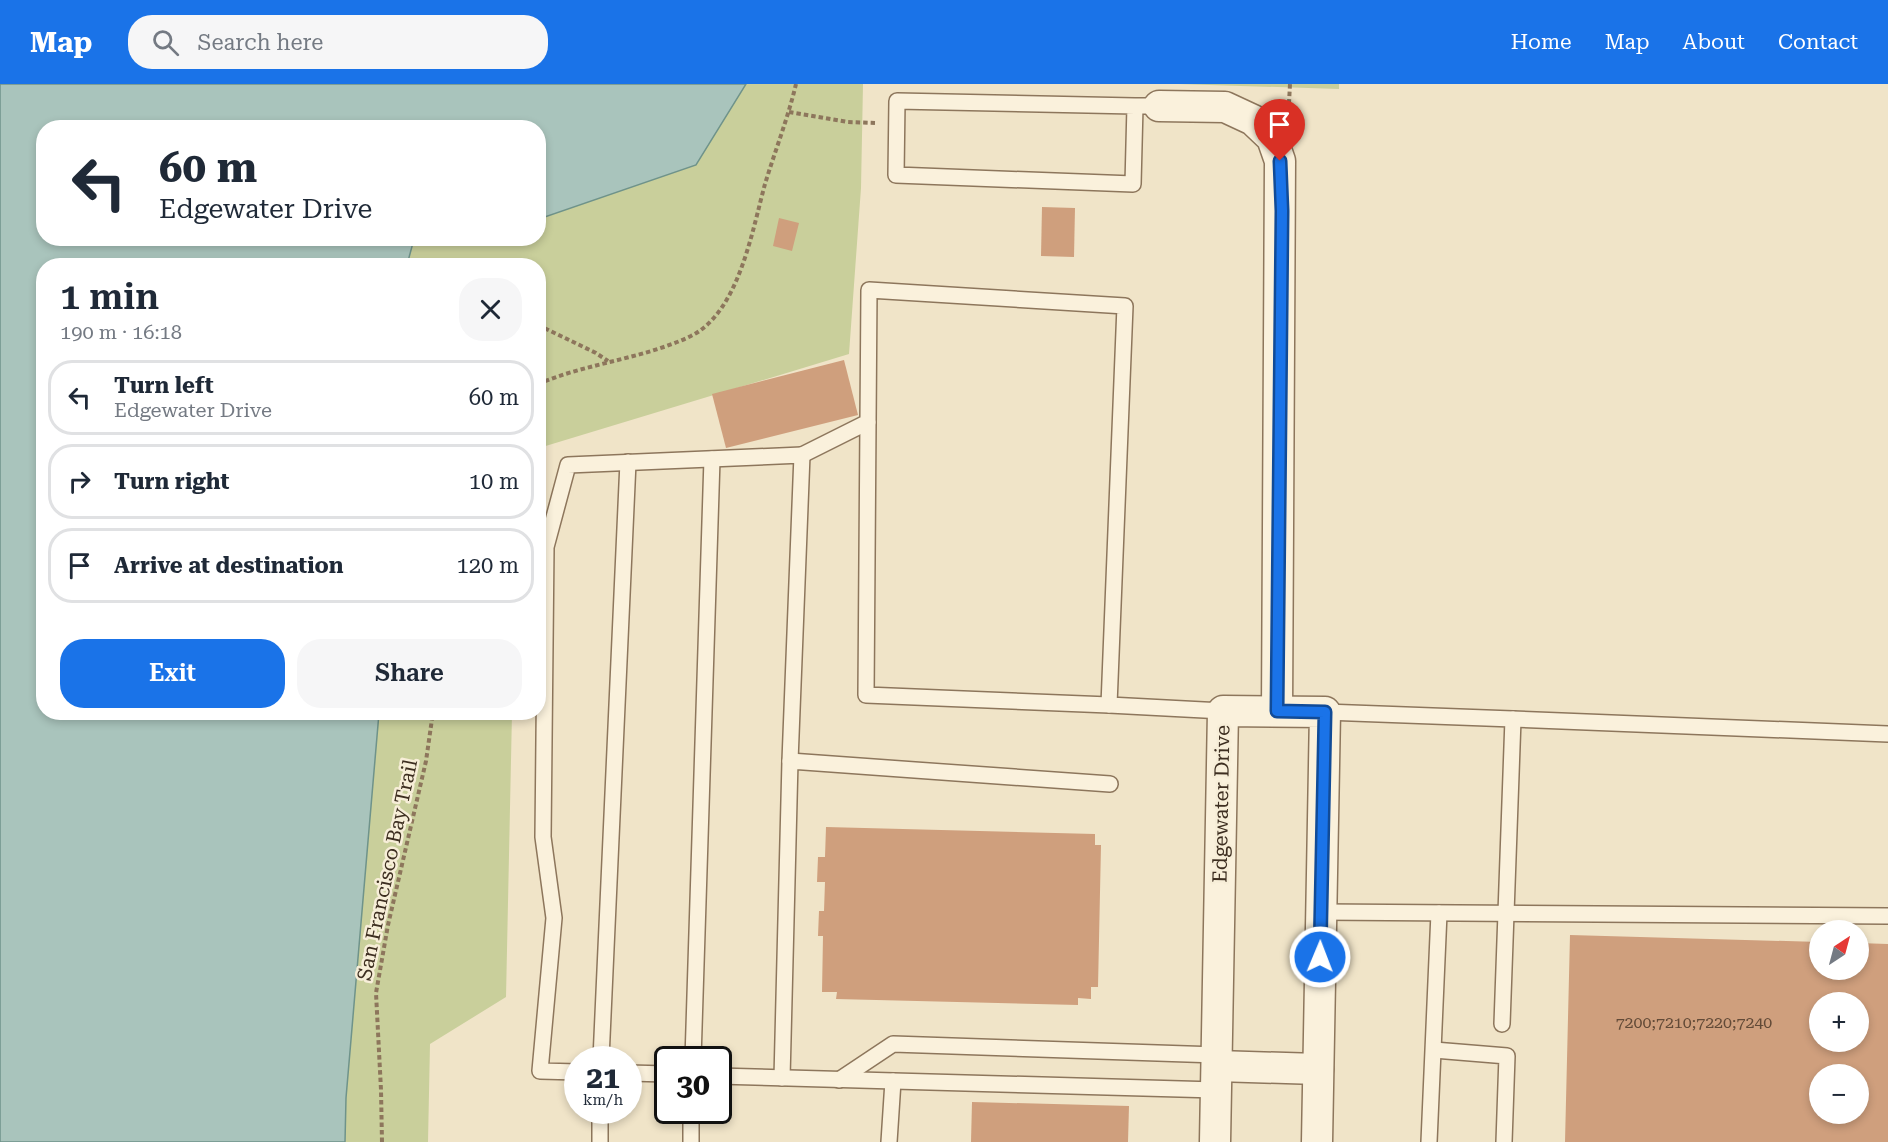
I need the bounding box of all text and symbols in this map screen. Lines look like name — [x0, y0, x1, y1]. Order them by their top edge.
search box — [128, 15, 548, 69]
text: Map — [30, 26, 92, 59]
icon: search — [149, 26, 182, 59]
text: Search here — [197, 30, 323, 55]
text: Home — [1511, 30, 1572, 54]
text: Map — [1605, 30, 1650, 54]
text: About — [1683, 30, 1745, 54]
text: Contact — [1778, 30, 1858, 54]
pin — [1254, 99, 1305, 161]
icon: arrive — [1263, 108, 1296, 141]
text: 60 m — [159, 143, 257, 192]
icon: left — [60, 144, 138, 222]
text: Edgewater Drive — [159, 193, 372, 225]
text: 1 min — [60, 276, 159, 318]
button: close — [459, 278, 522, 341]
text: 190 m · 16:18 — [60, 320, 182, 344]
text: Turn left — [114, 373, 214, 398]
icon: left — [63, 381, 96, 414]
text: 60 m — [469, 385, 519, 410]
text: Edgewater Drive — [114, 398, 272, 422]
icon: right — [63, 465, 96, 498]
text: Turn right — [114, 469, 229, 494]
text: 10 m — [469, 469, 519, 494]
icon: arrive — [63, 549, 96, 582]
text: Arrive at destination — [114, 553, 343, 578]
text: 120 m — [456, 553, 519, 578]
button: Exit — [60, 639, 285, 708]
button: Share — [297, 639, 522, 708]
street label: Edgewater Drive — [1208, 725, 1234, 883]
street label: San Francisco Bay Trail — [352, 757, 422, 983]
north arrow — [1809, 920, 1869, 980]
map controls — [1809, 920, 1869, 1124]
position arrow — [1288, 925, 1352, 989]
button: + — [1809, 992, 1869, 1052]
house number: 7200;7210;7220;7240 — [1616, 1013, 1772, 1032]
speed limit sign: 30 — [654, 1046, 732, 1124]
text: 21 — [586, 1060, 620, 1095]
button: − — [1809, 1064, 1869, 1124]
text: km/h — [583, 1091, 623, 1109]

